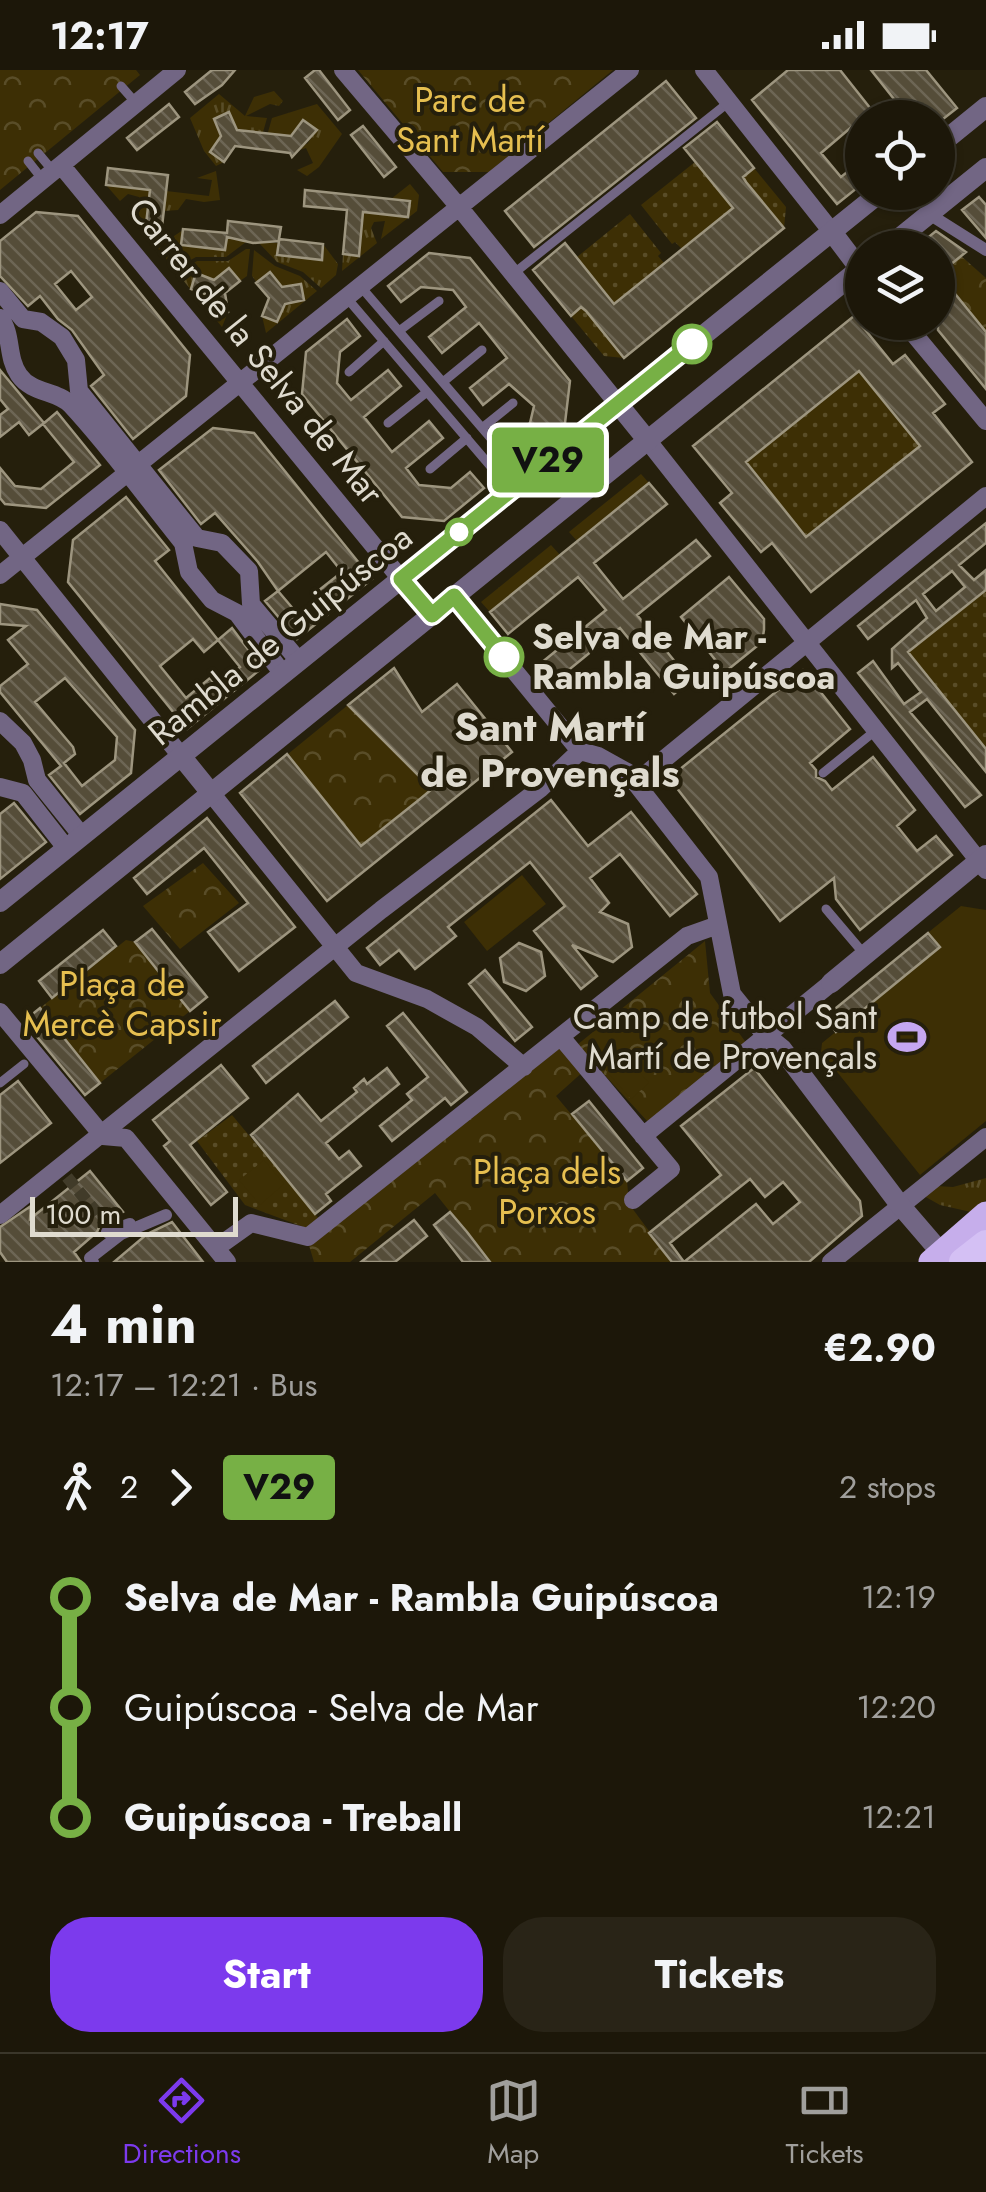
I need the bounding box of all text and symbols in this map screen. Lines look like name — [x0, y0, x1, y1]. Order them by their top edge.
text: 12:17 — [50, 8, 149, 63]
park label: Parc de Sant Martí — [396, 75, 546, 165]
map controls — [845, 100, 955, 340]
button: locate — [845, 100, 955, 210]
street label: Carrer de la Selva de Mar — [116, 187, 396, 515]
button: layers — [845, 230, 955, 340]
unlabelled marker — [673, 325, 711, 363]
line badge: V29 — [490, 428, 606, 492]
text: V29 — [512, 435, 584, 485]
street label: Rambla de Guipúscoa — [137, 513, 423, 757]
unlabelled marker — [446, 519, 472, 545]
place label: Selva de Mar - Rambla Guipúscoa — [532, 612, 835, 702]
marker: Selva de Mar - Rambla Guipúscoa — [485, 638, 523, 676]
district label: Sant Martí de Provençals — [420, 698, 680, 802]
park label: Plaça de Mercè Capsir — [22, 959, 222, 1049]
place label: Camp de futbol Sant Martí de Provençals — [573, 992, 878, 1082]
sports icon: Camp de futbol Sant Martí de Provençals — [886, 1016, 928, 1058]
park label: Plaça dels Porxos — [473, 1147, 621, 1237]
scale bar — [30, 1192, 238, 1236]
text: 100 m — [45, 1194, 121, 1235]
text: 4 min — [50, 1284, 197, 1364]
text: €2.90 — [823, 1320, 936, 1375]
text: 12:17 – 12:21 · Bus — [50, 1362, 317, 1408]
icon: walk — [50, 1460, 105, 1515]
icon: forward — [153, 1460, 208, 1515]
text: V29 — [243, 1462, 315, 1512]
text: 2 — [120, 1464, 138, 1510]
text: 2 stops — [839, 1464, 936, 1510]
text: Selva de Mar - Rambla Guipúscoa — [124, 1570, 719, 1625]
text: 12:19 — [861, 1574, 936, 1620]
text: Guipúscoa - Selva de Mar — [124, 1680, 538, 1735]
text: 12:20 — [856, 1684, 936, 1730]
text: Guipúscoa - Treball — [124, 1790, 462, 1845]
text: 12:21 — [861, 1794, 936, 1840]
button: Start — [50, 1917, 483, 2032]
button: Tickets — [503, 1917, 936, 2032]
tab: Directions — [122, 2073, 241, 2174]
tab: Map — [486, 2073, 541, 2174]
tab: Tickets — [786, 2073, 864, 2174]

